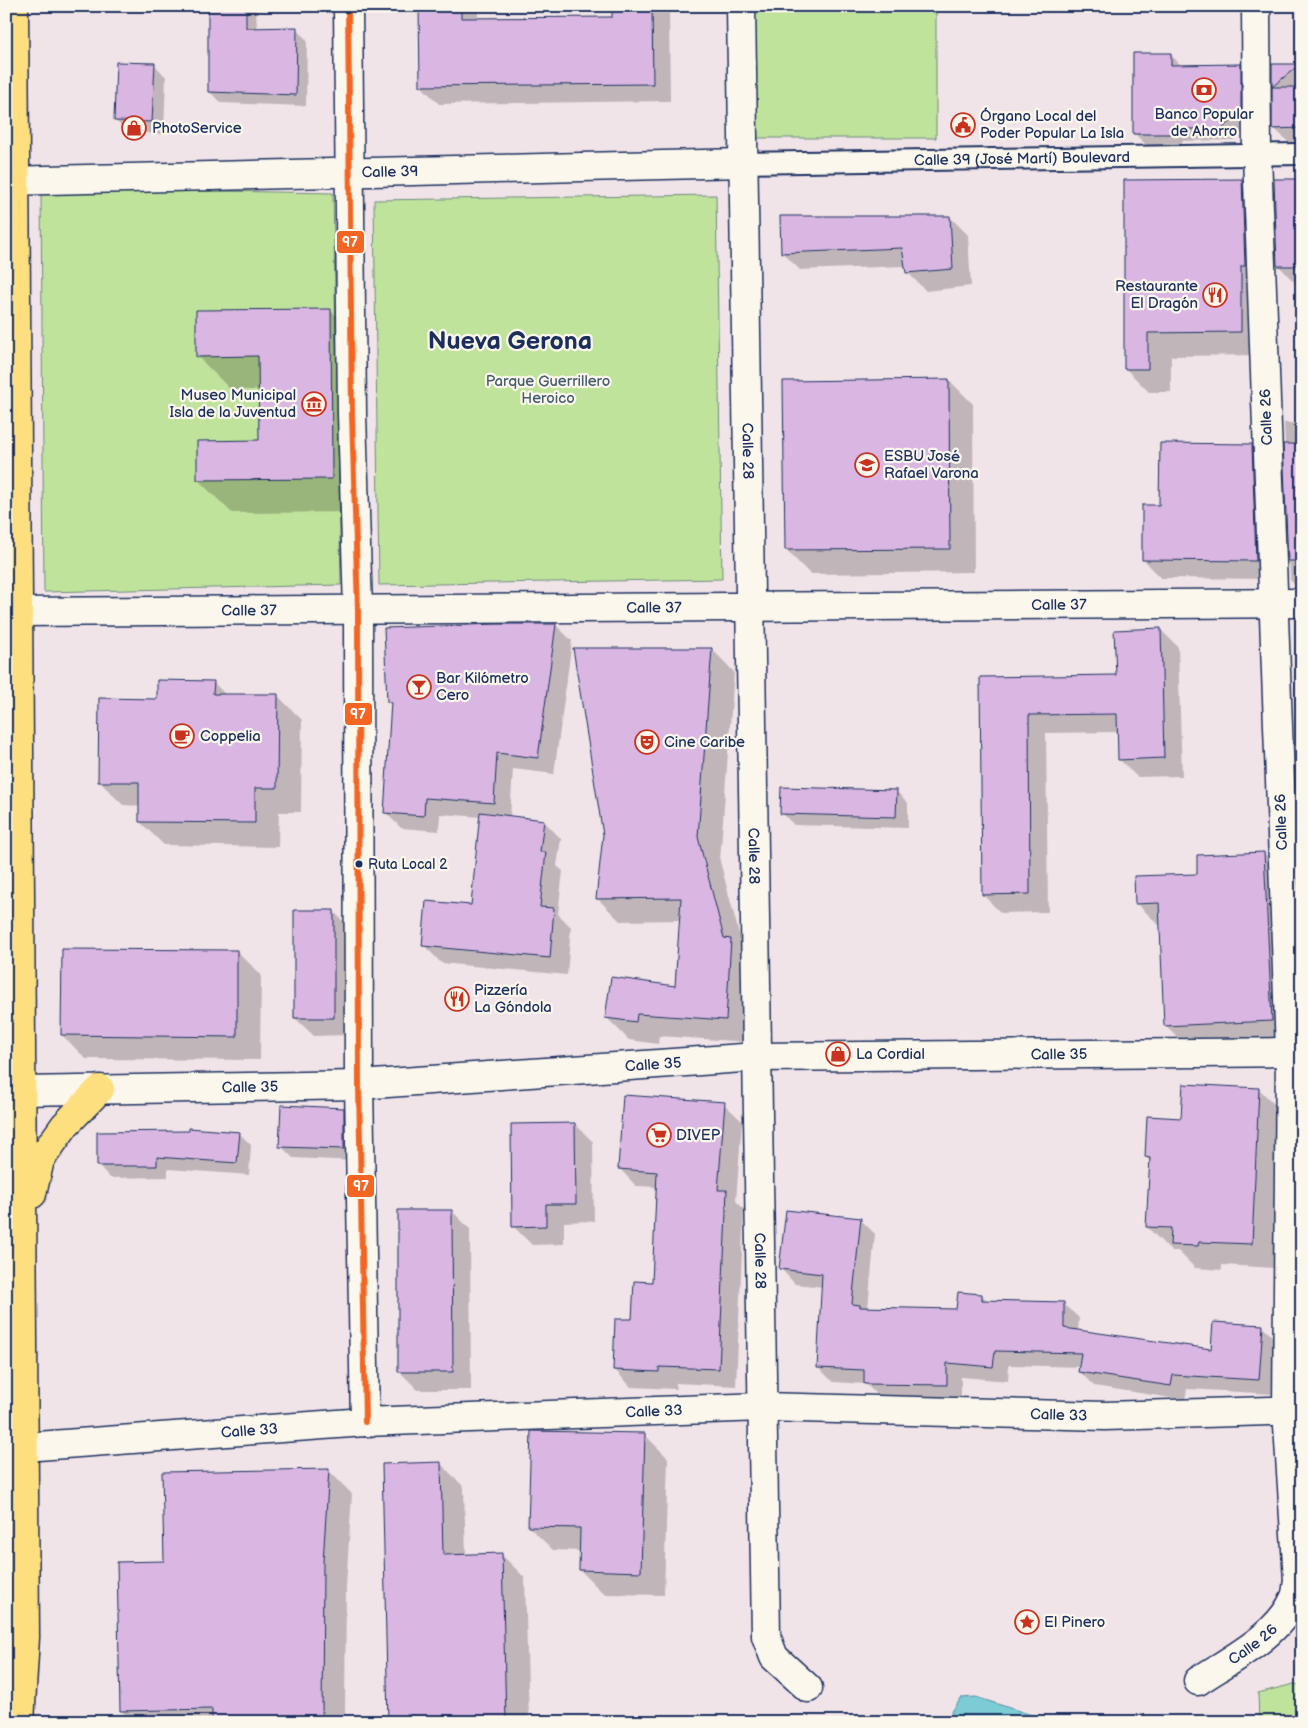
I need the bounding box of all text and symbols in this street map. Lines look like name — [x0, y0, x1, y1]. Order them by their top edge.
bank icon: Banco Popular de Ahorro — [1191, 77, 1217, 103]
place label: Banco Popular de Ahorro — [1154, 105, 1254, 141]
place label: Órgano Local del Poder Popular La Isla — [980, 107, 1124, 143]
public building icon: Órgano Local del Poder Popular La Isla — [950, 112, 976, 138]
shop icon: PhotoService — [121, 115, 147, 141]
place label: PhotoService — [152, 119, 242, 138]
street label: Calle 39 (José Martí) Boulevard — [914, 148, 1130, 170]
street label: Calle 39 — [361, 162, 418, 182]
line badge: 97 — [336, 230, 365, 254]
text: 97 — [342, 234, 358, 251]
place label: Restaurante El Dragón — [1115, 277, 1198, 313]
restaurant icon: Restaurante El Dragón — [1202, 282, 1228, 308]
district label: Nueva Gerona — [428, 326, 592, 357]
park label: Parque Guerrillero Heroico — [486, 372, 610, 408]
place label: Museo Municipal Isla de la Juventud — [170, 386, 296, 422]
street label: Calle 26 — [1256, 388, 1277, 446]
museum icon: Museo Municipal Isla de la Juventud — [301, 391, 327, 417]
street label: Calle 28 — [737, 423, 757, 480]
place label: ESBU José Rafael Varona — [884, 447, 979, 483]
school or university icon: ESBU José Rafael Varona — [854, 452, 880, 478]
street label: Calle 37 — [1031, 596, 1087, 615]
street label: Calle 37 — [626, 598, 682, 618]
street label: Calle 37 — [221, 601, 277, 621]
place label: Bar Kilómetro Cero — [436, 669, 529, 705]
bar icon: Bar Kilómetro Cero — [406, 674, 432, 700]
line badge: 97 — [344, 702, 373, 726]
text: 97 — [350, 706, 366, 723]
cafe icon: Coppelia — [169, 723, 195, 749]
place label: Coppelia — [200, 727, 261, 746]
theatre icon: Cine Caribe — [634, 729, 660, 755]
place label: Cine Caribe — [664, 733, 745, 752]
street label: Calle 26 — [1271, 793, 1292, 851]
street label: Calle 28 — [744, 828, 763, 884]
place label: Ruta Local 2 — [368, 856, 448, 873]
marker: Ruta Local 2 — [354, 859, 364, 869]
place label: Pizzería La Góndola — [474, 981, 552, 1017]
restaurant icon: Pizzería La Góndola — [444, 986, 470, 1012]
shop icon: La Cordial — [825, 1041, 851, 1067]
place label: La Cordial — [856, 1045, 925, 1064]
street label: Calle 35 — [1031, 1045, 1087, 1064]
street label: Calle 35 — [624, 1053, 682, 1076]
street label: Calle 35 — [222, 1077, 278, 1097]
supermarket icon: DIVEP — [646, 1122, 672, 1148]
place label: DIVEP — [676, 1126, 721, 1145]
line badge: 97 — [346, 1174, 375, 1198]
text: 97 — [353, 1178, 369, 1195]
street label: Calle 28 — [750, 1233, 770, 1289]
street label: Calle 33 — [625, 1401, 683, 1422]
street label: Calle 33 — [1030, 1405, 1088, 1426]
street label: Calle 33 — [220, 1419, 279, 1443]
place icon: El Pinero — [1014, 1609, 1040, 1635]
place label: El Pinero — [1044, 1613, 1105, 1632]
street label: Calle 26 — [1225, 1620, 1282, 1669]

